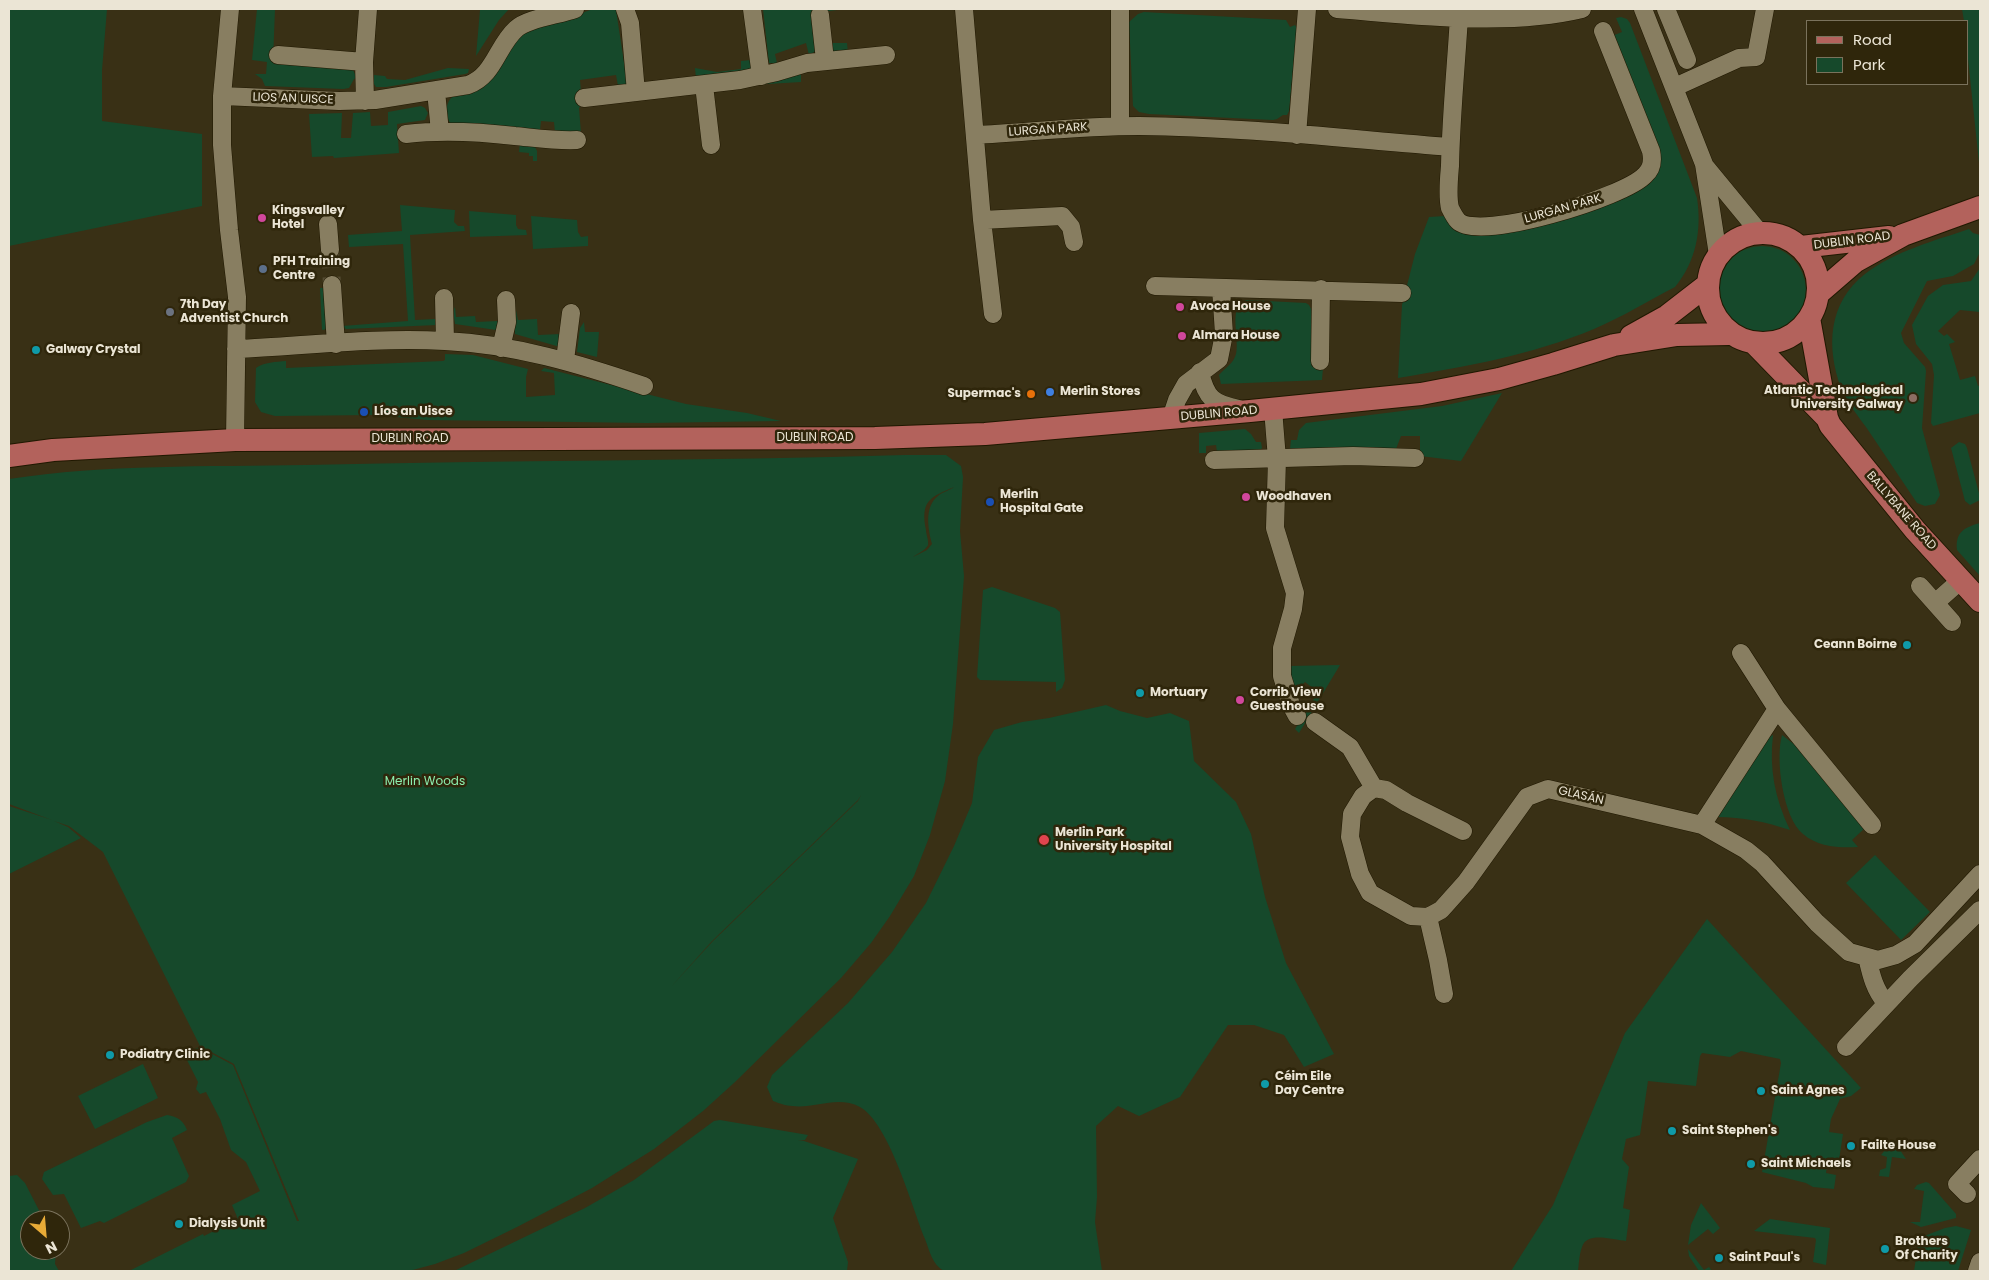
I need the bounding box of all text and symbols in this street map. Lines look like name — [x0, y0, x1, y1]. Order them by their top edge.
legend — [1806, 20, 1969, 85]
text: Road — [1853, 29, 1892, 50]
text: Park — [1853, 54, 1885, 75]
street label: LIOS AN UISCE — [252, 90, 334, 108]
street label: LURGAN PARK — [1008, 120, 1088, 140]
street label: LURGAN PARK — [1523, 191, 1603, 227]
place label: Kingsvalley Hotel — [272, 204, 345, 232]
marker: Kingsvalley Hotel — [256, 212, 268, 224]
street label: DUBLIN ROAD — [1813, 229, 1891, 253]
place label: PFH Training Centre — [273, 255, 350, 283]
marker: PFH Training Centre — [257, 263, 269, 275]
place label: 7th Day Adventist Church — [180, 298, 288, 326]
place label: Avoca House — [1190, 300, 1271, 314]
marker: Avoca House — [1174, 301, 1186, 313]
marker: 7th Day Adventist Church — [164, 306, 176, 318]
place label: Almara House — [1192, 329, 1280, 343]
marker: Almara House — [1176, 330, 1188, 342]
place label: Galway Crystal — [46, 343, 141, 357]
marker: Galway Crystal — [30, 344, 42, 356]
place label: Atlantic Technological University Galway — [1764, 384, 1903, 412]
place label: Merlin Stores — [1060, 385, 1140, 399]
marker: Merlin Stores — [1044, 386, 1056, 398]
place label: Supermac's — [947, 387, 1021, 401]
marker: Supermac's — [1025, 388, 1037, 400]
marker: Atlantic Technological University Galway — [1907, 392, 1919, 404]
street label: DUBLIN ROAD — [1180, 403, 1258, 425]
place label: Líos an Uisce — [374, 405, 453, 419]
marker: Líos an Uisce — [358, 406, 370, 418]
street label: DUBLIN ROAD — [776, 431, 854, 445]
street label: DUBLIN ROAD — [371, 432, 449, 446]
street label: BALLYBANE ROAD — [1863, 469, 1939, 553]
place label: Merlin Hospital Gate — [1000, 488, 1083, 516]
place label: Woodhaven — [1256, 490, 1331, 504]
marker: Woodhaven — [1240, 491, 1252, 503]
marker: Merlin Hospital Gate — [984, 496, 996, 508]
place label: Ceann Boirne — [1814, 638, 1897, 652]
marker: Ceann Boirne — [1901, 639, 1913, 651]
place label: Mortuary — [1150, 686, 1208, 700]
place label: Corrib View Guesthouse — [1250, 686, 1324, 714]
marker: Mortuary — [1134, 687, 1146, 699]
marker: Corrib View Guesthouse — [1234, 694, 1246, 706]
park label: Merlin Woods — [385, 775, 465, 789]
street label: GLASÁN — [1557, 784, 1605, 808]
place label: Merlin Park University Hospital — [1055, 826, 1172, 854]
marker: Merlin Park University Hospital — [1037, 833, 1051, 847]
place label: Podiatry Clinic — [120, 1048, 210, 1062]
marker: Podiatry Clinic — [104, 1049, 116, 1061]
place label: Céim Eile Day Centre — [1275, 1070, 1344, 1098]
marker: Céim Eile Day Centre — [1259, 1078, 1271, 1090]
place label: Saint Agnes — [1771, 1084, 1845, 1098]
marker: Saint Agnes — [1755, 1085, 1767, 1097]
place label: Saint Stephen's — [1682, 1124, 1777, 1138]
marker: Saint Stephen's — [1666, 1125, 1678, 1137]
place label: Failte House — [1861, 1139, 1936, 1153]
marker: Failte House — [1845, 1140, 1857, 1152]
place label: Saint Michaels — [1761, 1157, 1851, 1171]
marker: Saint Michaels — [1745, 1158, 1757, 1170]
north arrow — [20, 1210, 70, 1260]
place label: Dialysis Unit — [189, 1217, 265, 1231]
marker: Dialysis Unit — [173, 1218, 185, 1230]
place label: Brothers Of Charity — [1895, 1235, 1958, 1263]
text: N — [42, 1236, 61, 1259]
marker: Brothers Of Charity — [1879, 1243, 1891, 1255]
place label: Saint Paul's — [1729, 1251, 1800, 1265]
marker: Saint Paul's — [1713, 1252, 1725, 1264]

